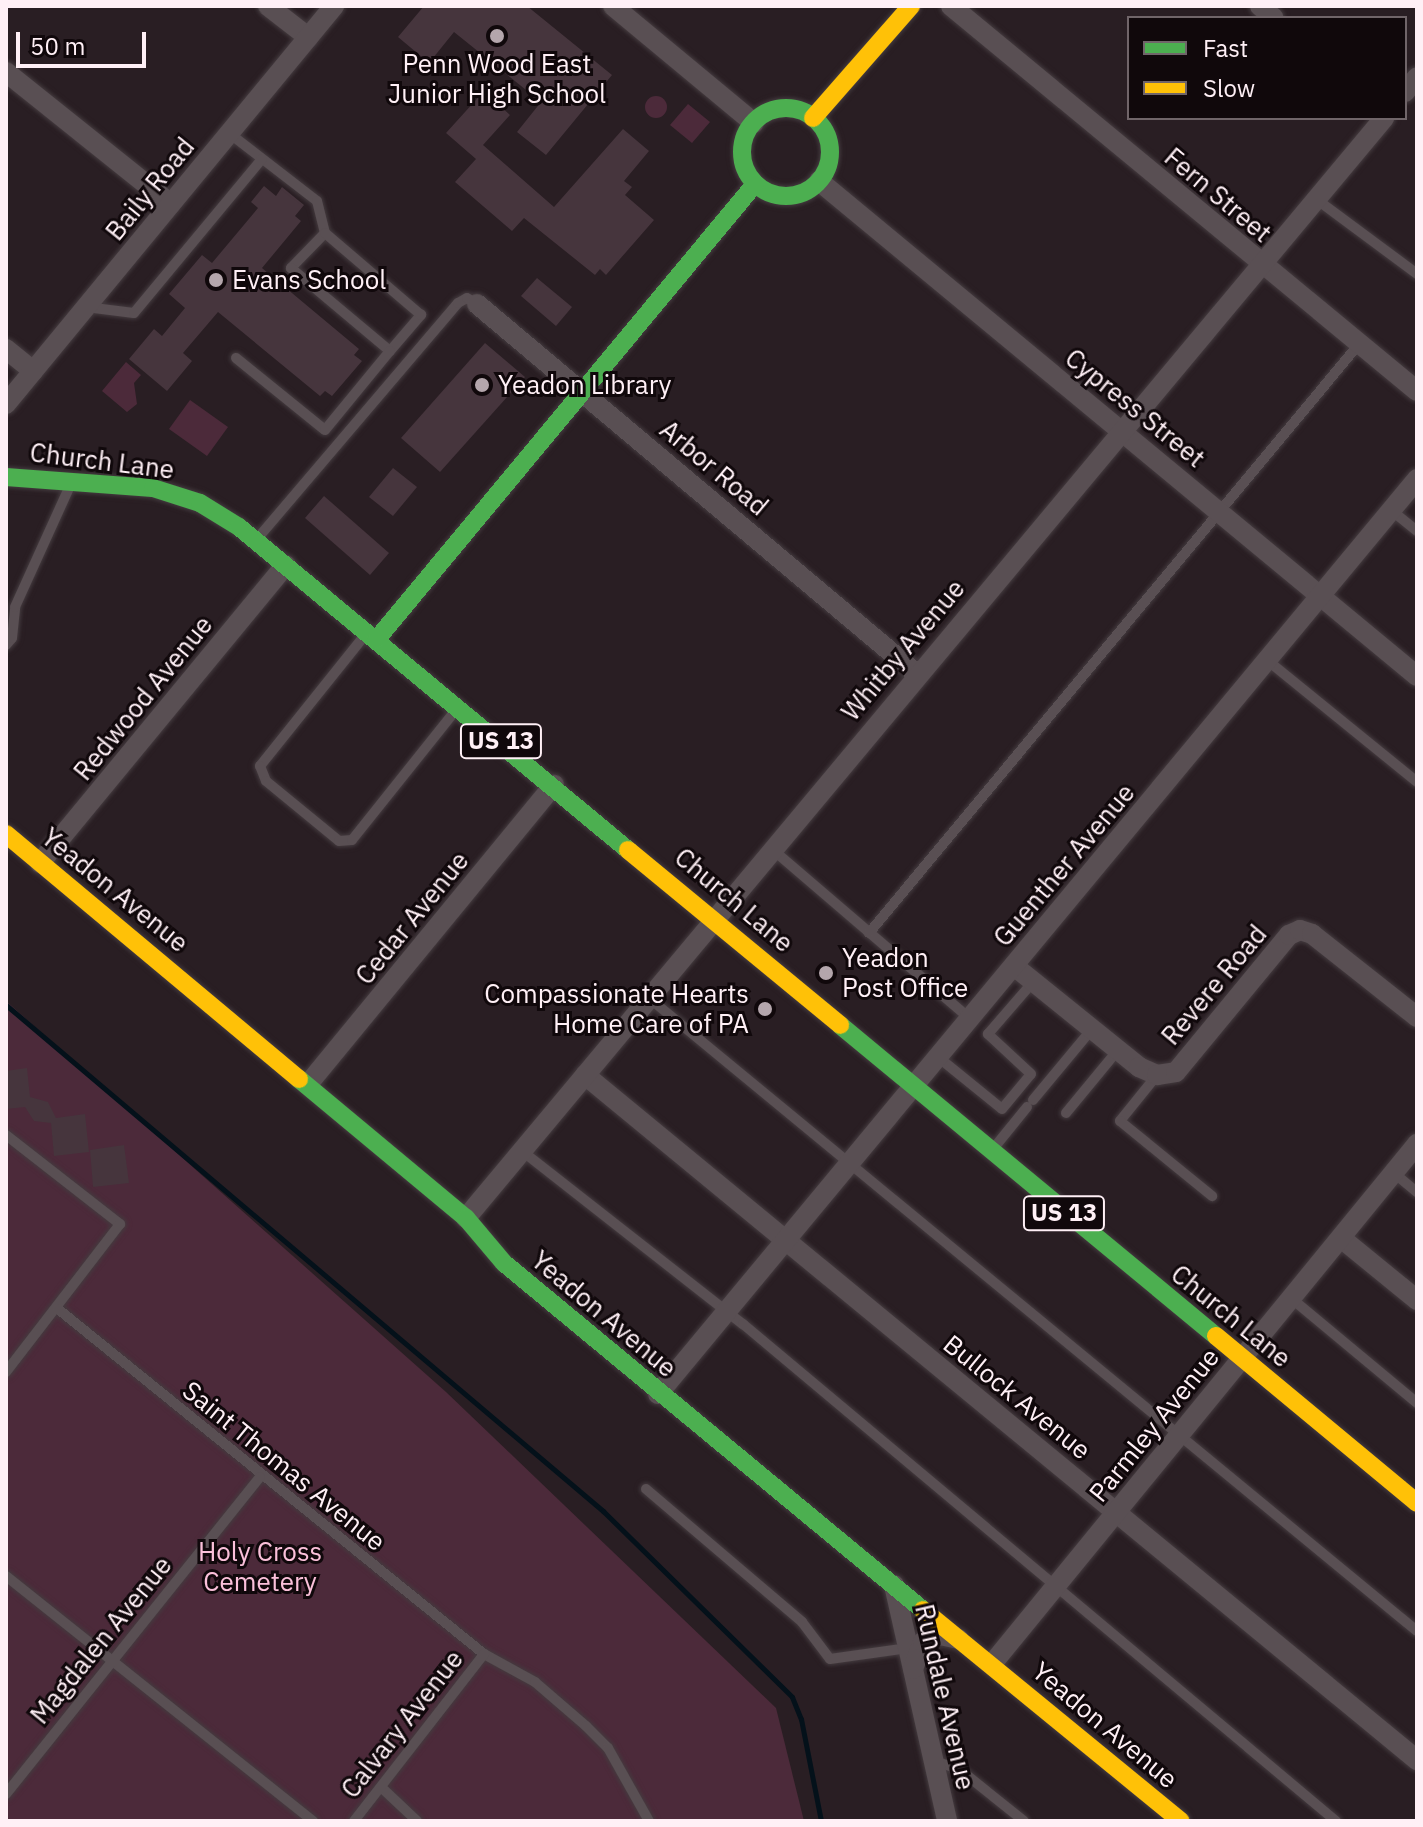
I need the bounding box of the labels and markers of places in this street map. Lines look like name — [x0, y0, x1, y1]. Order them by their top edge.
marker: Penn Wood East Junior High School — [488, 27, 506, 45]
place label: Penn Wood East Junior High School — [388, 48, 606, 110]
place label: Evans School — [232, 264, 386, 296]
marker: Evans School — [207, 271, 225, 289]
place label: Yeadon Library — [498, 369, 672, 401]
marker: Yeadon Library — [473, 376, 491, 394]
place label: Yeadon Post Office — [842, 942, 968, 1004]
marker: Yeadon Post Office — [817, 964, 835, 982]
place label: Compassionate Hearts Home Care of PA — [484, 978, 749, 1040]
marker: Compassionate Hearts Home Care of PA — [756, 1000, 774, 1018]

